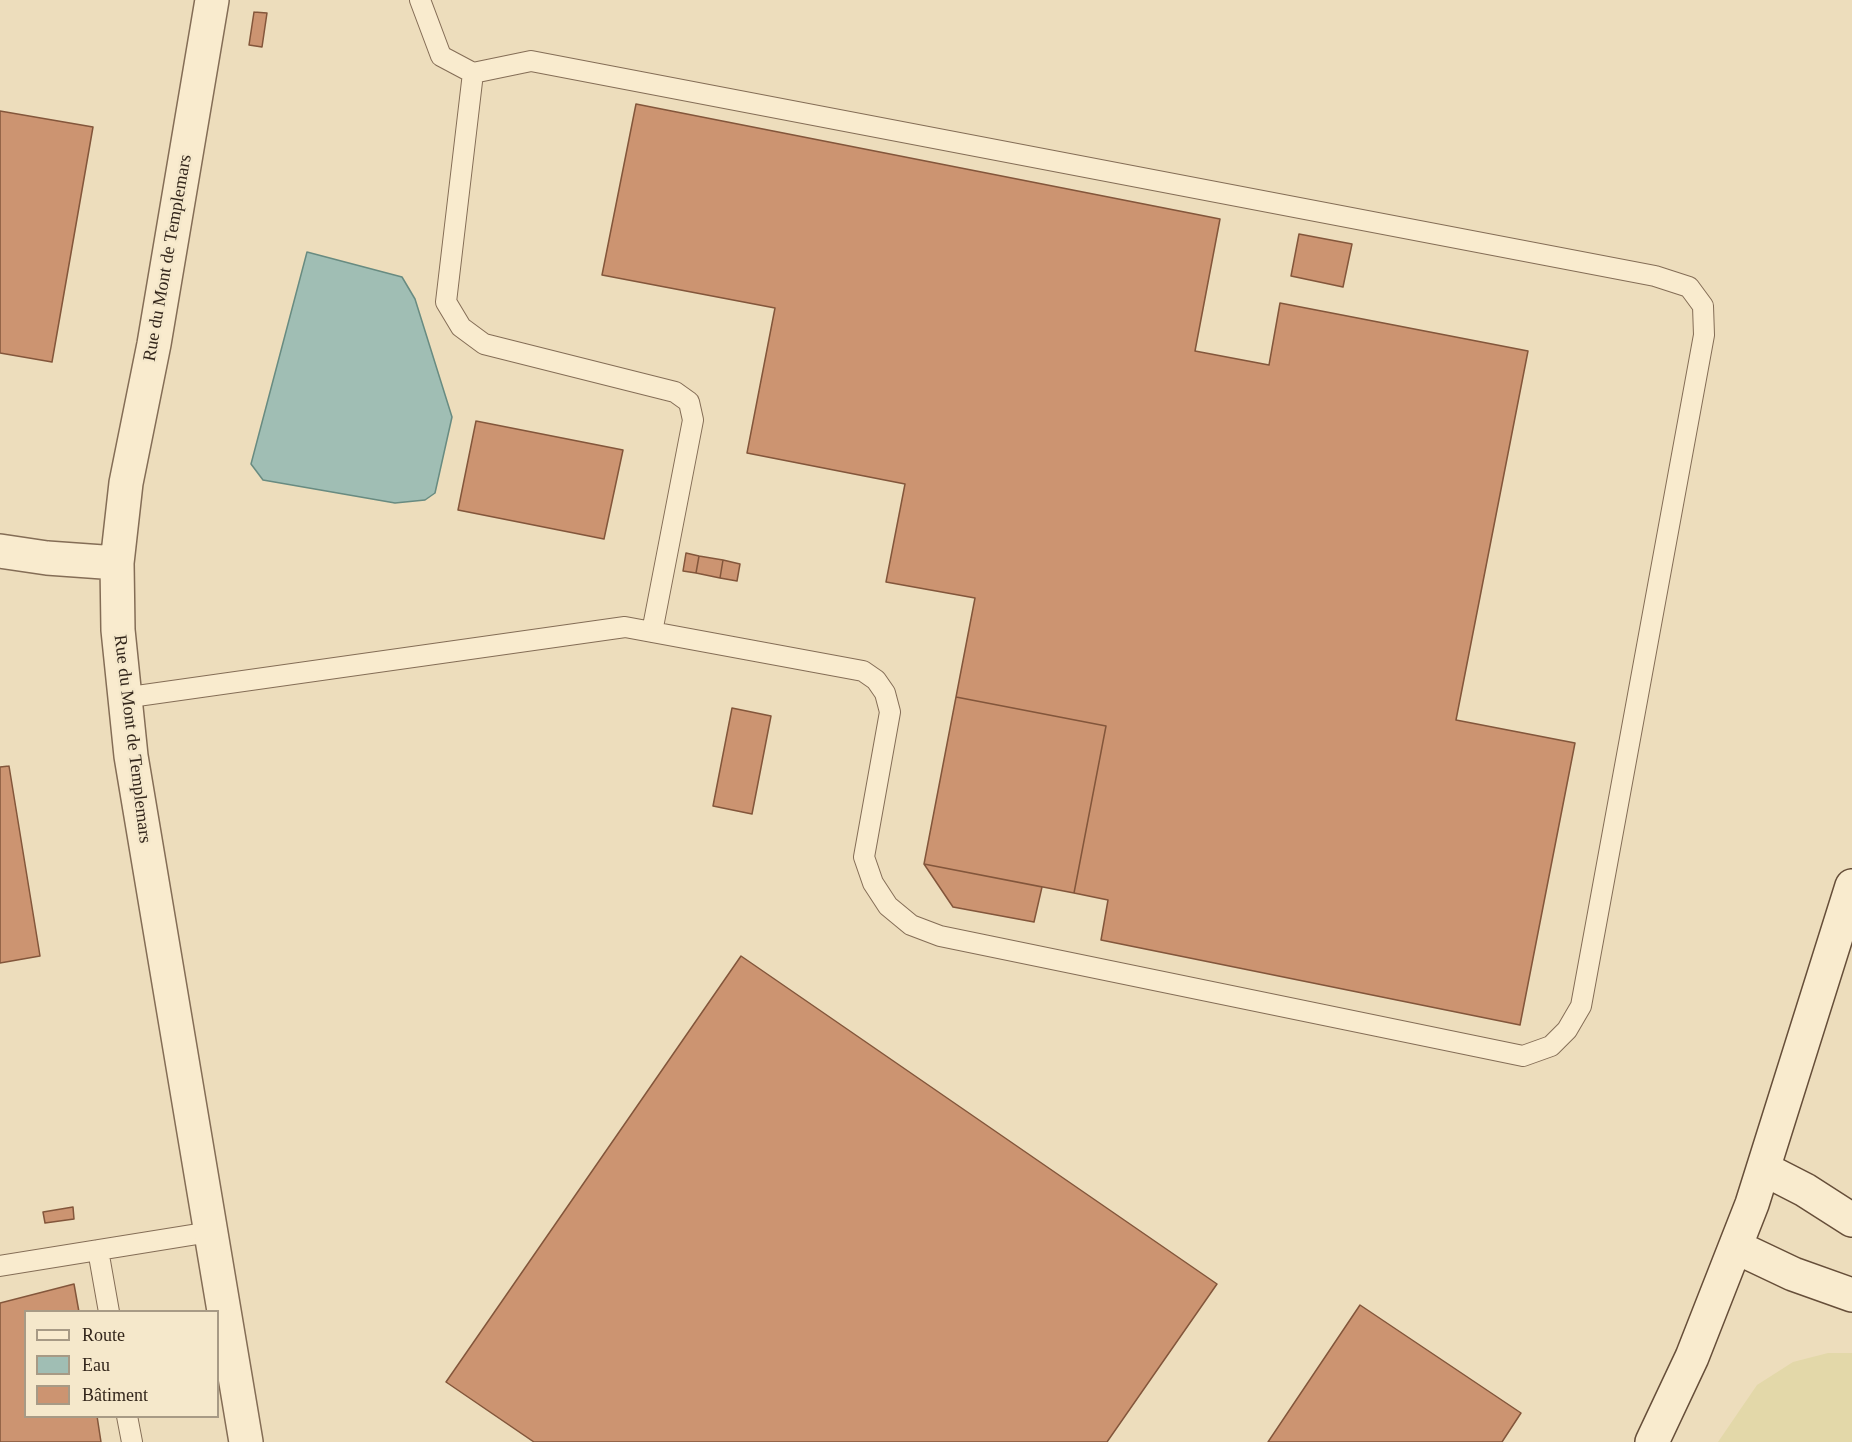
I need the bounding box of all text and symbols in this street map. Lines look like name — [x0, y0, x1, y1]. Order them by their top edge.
street label: Rue du Mont de Templemars — [139, 153, 197, 363]
street label: Rue du Mont de Templemars — [109, 634, 155, 844]
legend — [24, 1310, 219, 1418]
text: Route — [82, 1325, 125, 1345]
text: Eau — [82, 1355, 110, 1375]
text: Bâtiment — [82, 1385, 148, 1405]

